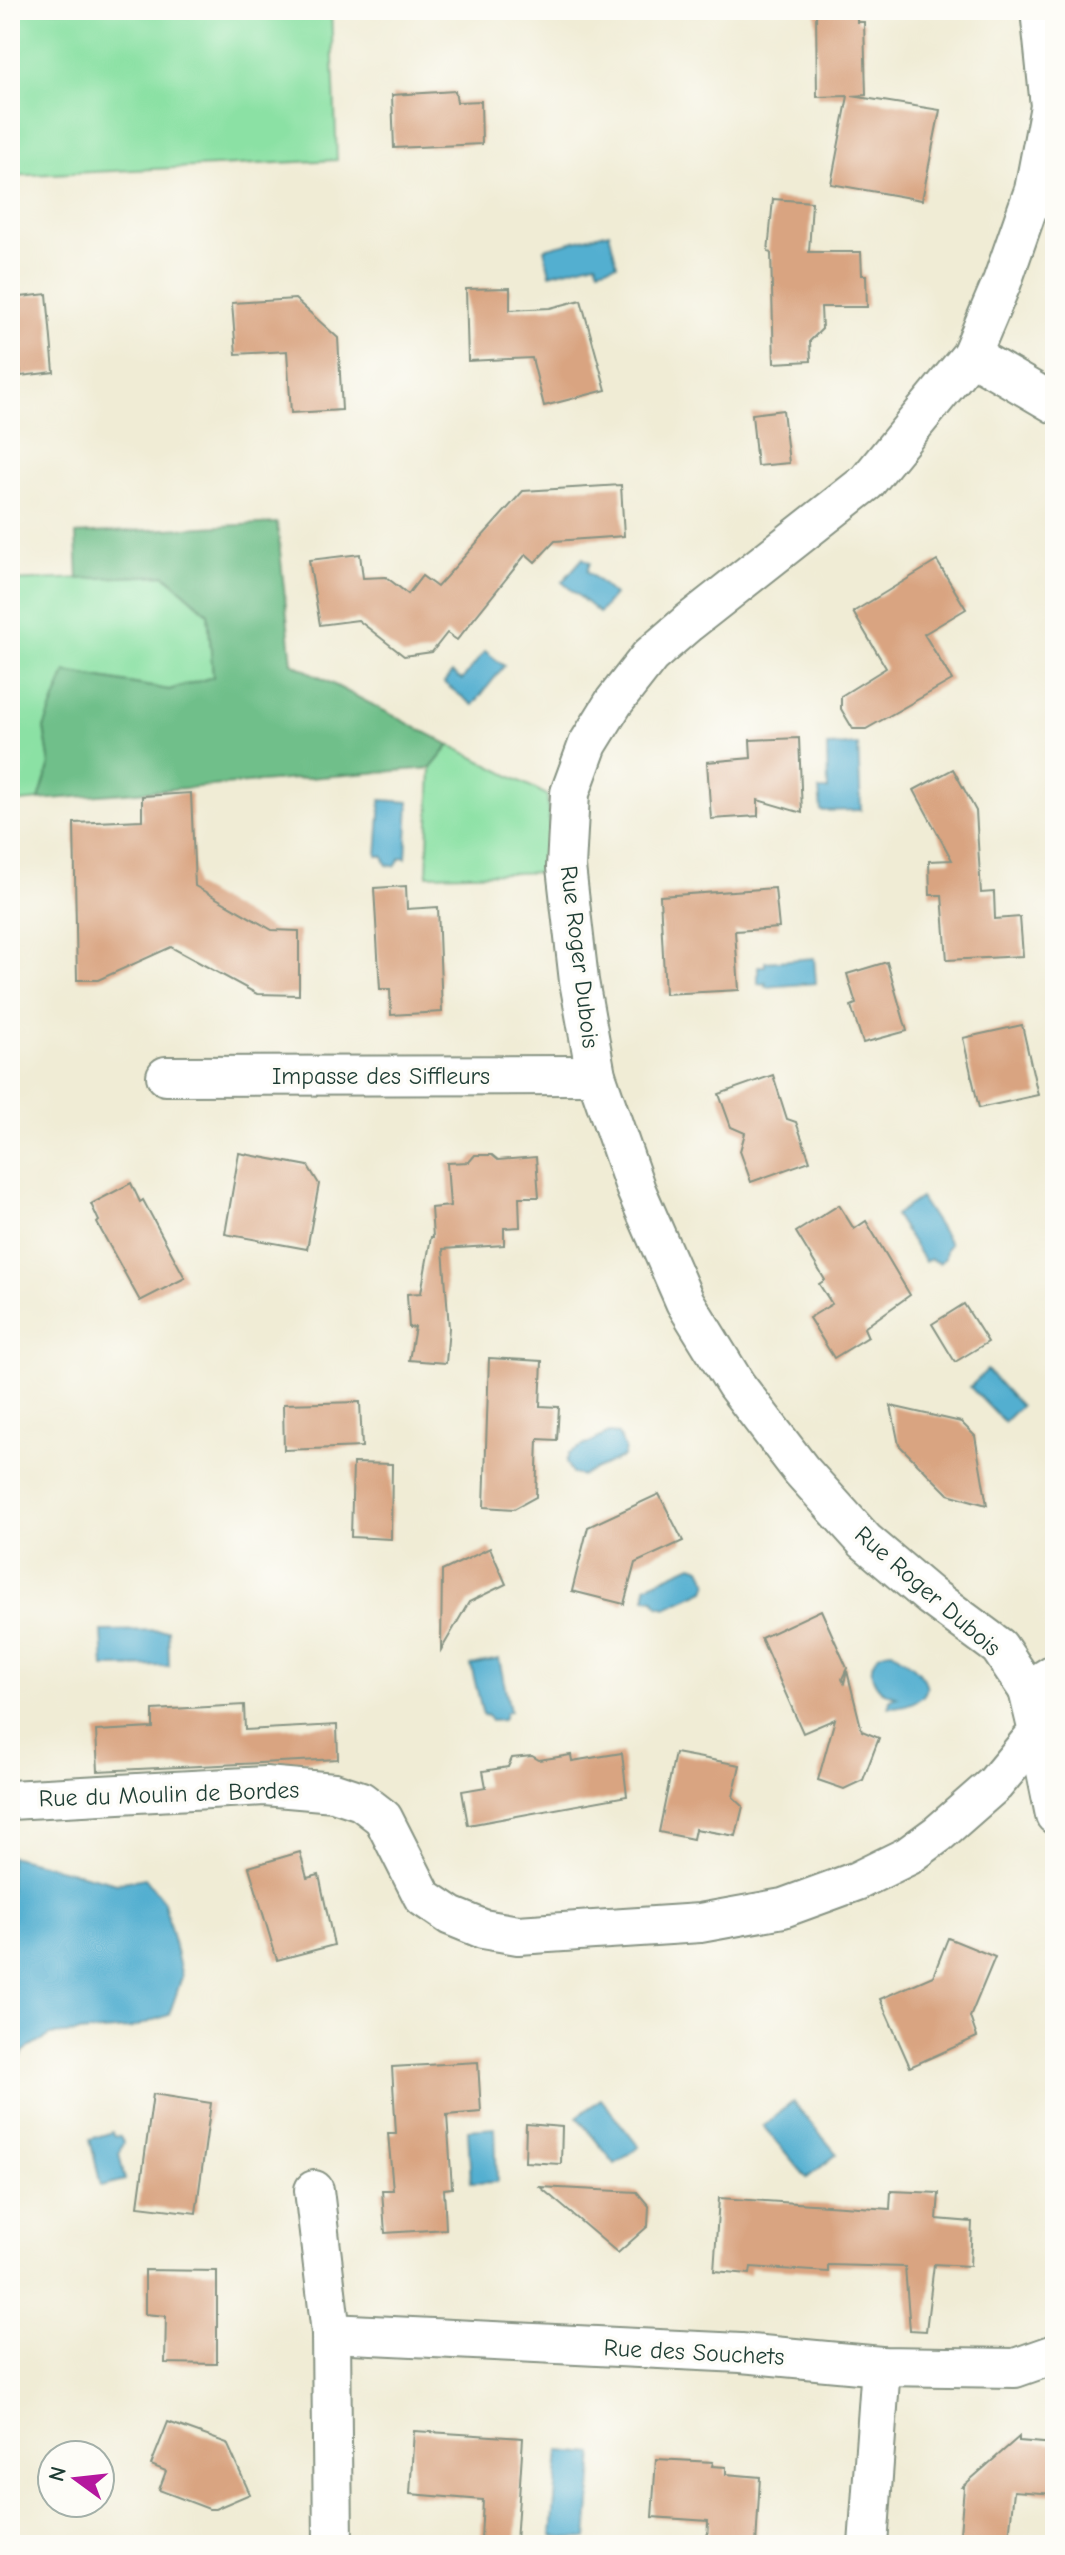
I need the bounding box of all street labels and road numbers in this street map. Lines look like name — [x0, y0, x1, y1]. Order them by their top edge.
street label: Rue Roger Dubois — [555, 864, 605, 1050]
street label: Impasse des Siffleurs — [272, 1062, 490, 1090]
street label: Rue Roger Dubois — [849, 1520, 1007, 1662]
street label: Rue du Moulin de Bordes — [38, 1775, 300, 1813]
street label: Rue des Souchets — [603, 2333, 785, 2371]

